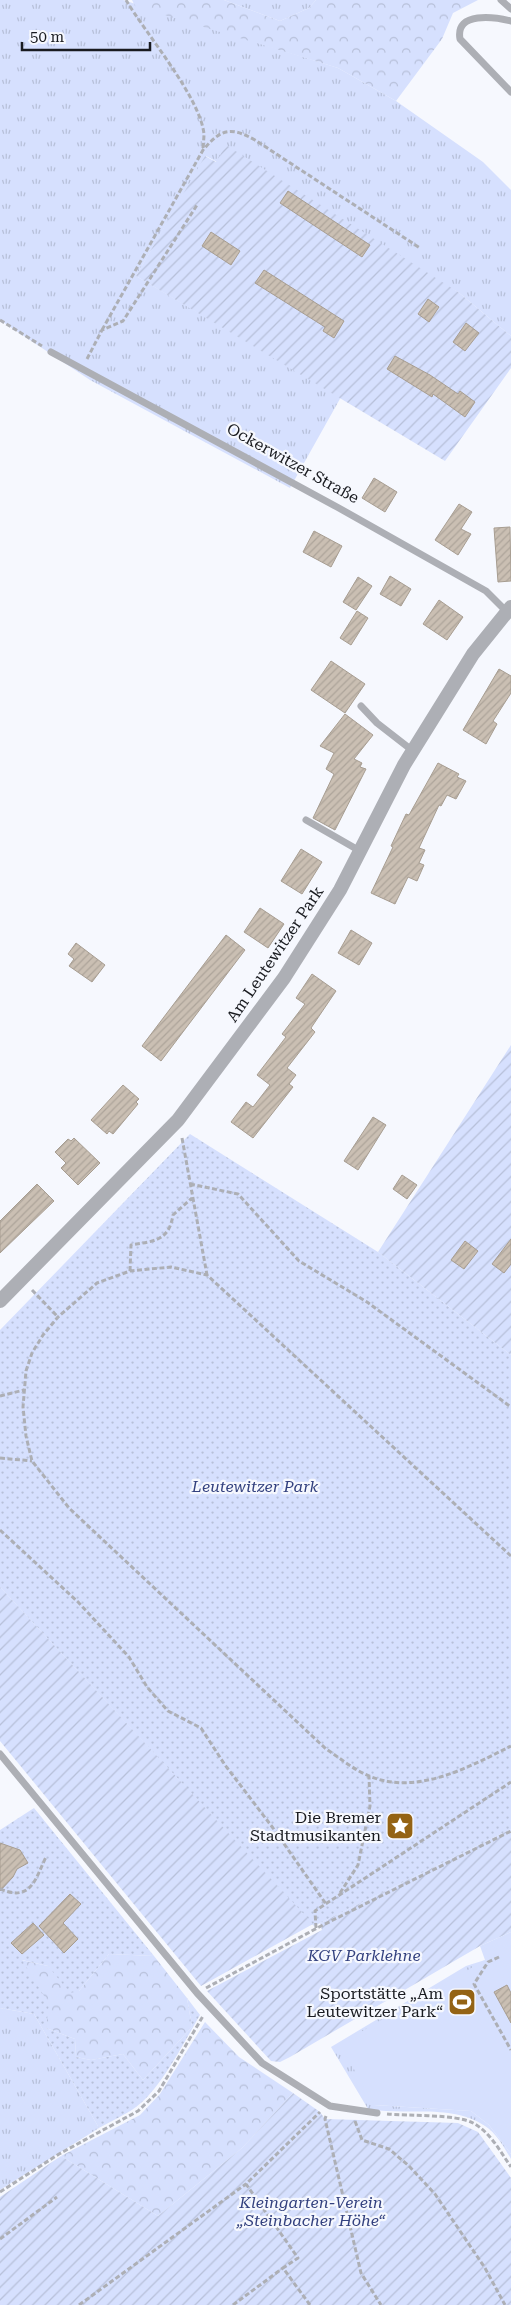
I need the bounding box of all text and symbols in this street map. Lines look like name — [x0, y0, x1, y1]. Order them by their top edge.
scale bar — [22, 20, 150, 52]
text: 50 m — [30, 28, 65, 46]
street label: Ockerwitzer Straße — [224, 419, 363, 507]
street label: Am Leutewitzer Park — [222, 883, 328, 1025]
park label: Leutewitzer Park — [191, 1477, 318, 1496]
place label: Die Bremer Stadtmusikanten — [250, 1808, 381, 1845]
place icon: Die Bremer Stadtmusikanten — [385, 1811, 415, 1841]
park label: KGV Parklehne — [306, 1946, 421, 1965]
place label: Sportstätte „Am Leutewitzer Park“ — [307, 1984, 443, 2021]
sports icon: Sportstätte „Am Leutewitzer Park“ — [447, 1987, 477, 2017]
park label: Kleingarten-Verein „Steinbacher Höhe“ — [236, 2193, 387, 2230]

